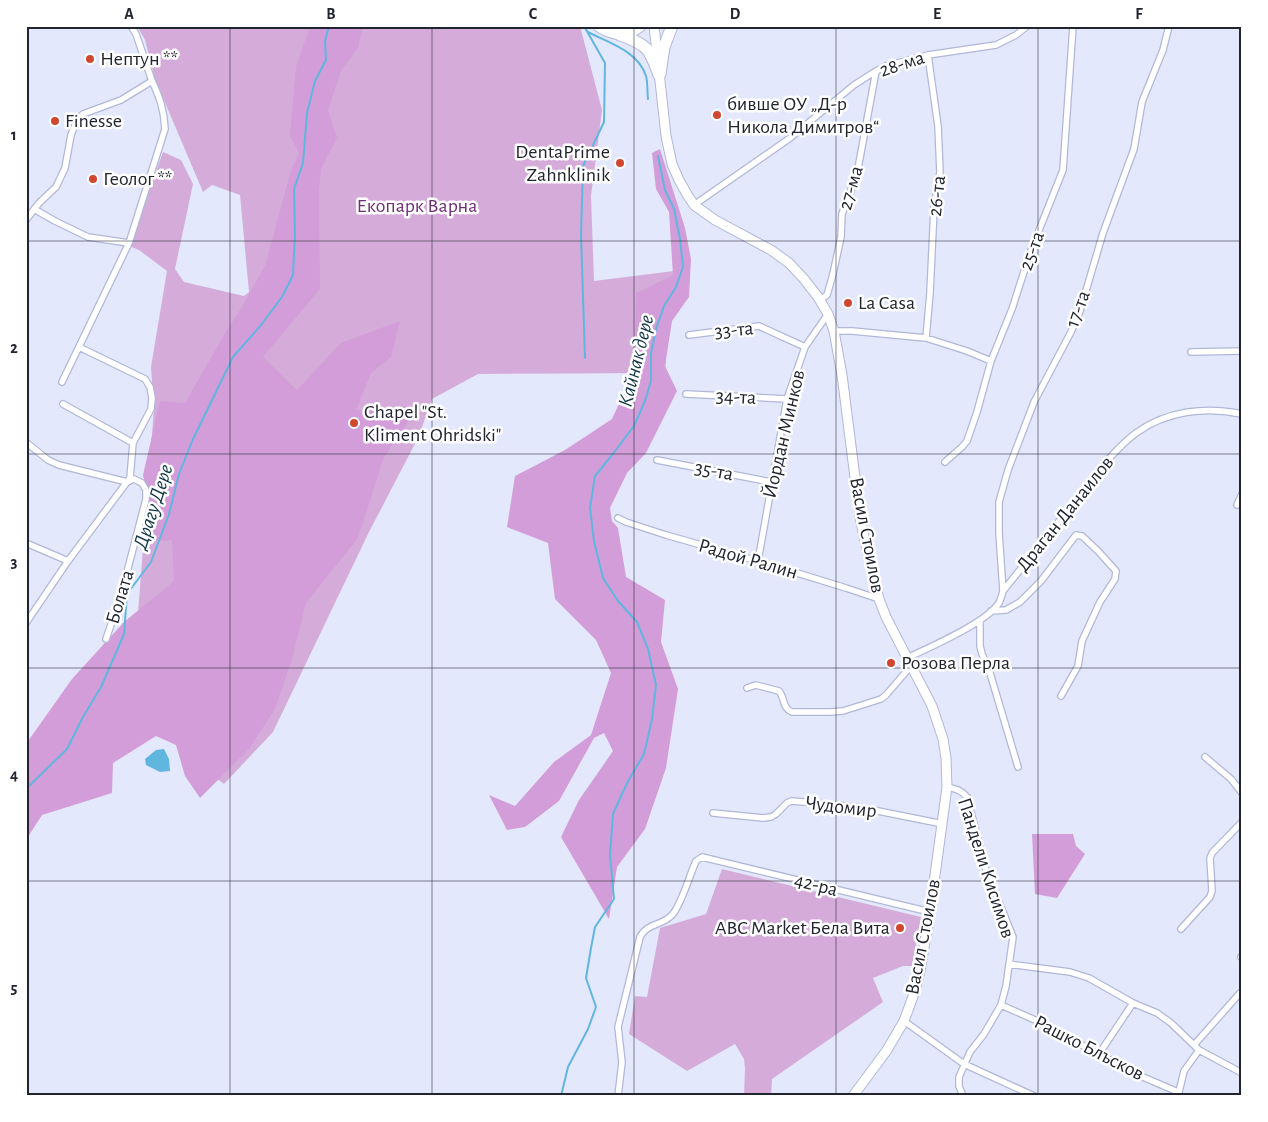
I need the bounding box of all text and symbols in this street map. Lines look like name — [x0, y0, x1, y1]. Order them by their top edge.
text: A — [124, 6, 134, 22]
text: B — [326, 6, 336, 22]
text: C — [529, 6, 538, 22]
text: D — [730, 6, 741, 22]
text: E — [933, 6, 941, 22]
text: F — [1135, 6, 1143, 22]
street label: 28-ма — [877, 47, 927, 81]
place label: Нептун ** — [100, 49, 178, 69]
marker: Нептун ** — [84, 53, 96, 65]
place label: бивше ОУ „Д-р Никола Димитров“ — [727, 94, 879, 137]
marker: бивше ОУ „Д-р Никола Димитров“ — [711, 109, 723, 121]
place label: Finesse — [65, 111, 122, 131]
marker: Finesse — [49, 115, 61, 127]
text: 1 — [11, 127, 17, 143]
place label: DentaPrime Zahnklinik — [515, 142, 610, 185]
marker: DentaPrime Zahnklinik — [614, 157, 626, 169]
street label: 27-ма — [835, 164, 867, 212]
place label: Геолог ** — [103, 169, 172, 189]
marker: Геолог ** — [87, 173, 99, 185]
street label: 26-та — [925, 175, 949, 217]
park label: Екопарк Варна — [357, 196, 477, 216]
street label: 25-та — [1016, 229, 1048, 273]
street label: 17-та — [1062, 288, 1094, 330]
place label: La Casa — [858, 293, 915, 313]
marker: La Casa — [842, 297, 854, 309]
water label: Кайнак дере — [614, 313, 659, 409]
street label: 33-та — [714, 318, 754, 342]
text: 2 — [10, 340, 18, 356]
street label: Йордан Минков — [760, 368, 808, 500]
street label: 34-та — [715, 386, 757, 408]
place label: Chapel "St. Kliment Ohridski" — [364, 402, 501, 445]
marker: Chapel "St. Kliment Ohridski" — [348, 417, 360, 429]
street label: Драган Данаилов — [1012, 452, 1118, 576]
street label: 35-та — [693, 457, 735, 485]
water label: Драгу Дере — [129, 462, 178, 553]
street label: Васил Стоилов — [846, 475, 888, 595]
street label: Радой Ралин — [696, 535, 800, 583]
text: 3 — [11, 554, 18, 570]
street label: Болата — [102, 568, 138, 626]
place label: Розова Перла — [901, 653, 1010, 673]
marker: Розова Перла — [885, 657, 897, 669]
text: 4 — [10, 767, 18, 783]
street label: Чудомир — [804, 793, 878, 821]
street label: Пандели Кисимов — [954, 795, 1018, 941]
street label: 42-ра — [792, 870, 840, 900]
street label: Васил Стоилов — [902, 877, 944, 997]
place label: ABC Market Бела Вита — [715, 918, 890, 938]
marker: ABC Market Бела Вита — [894, 922, 906, 934]
text: 5 — [11, 980, 18, 996]
street label: Рашко Блъсков — [1031, 1012, 1147, 1084]

